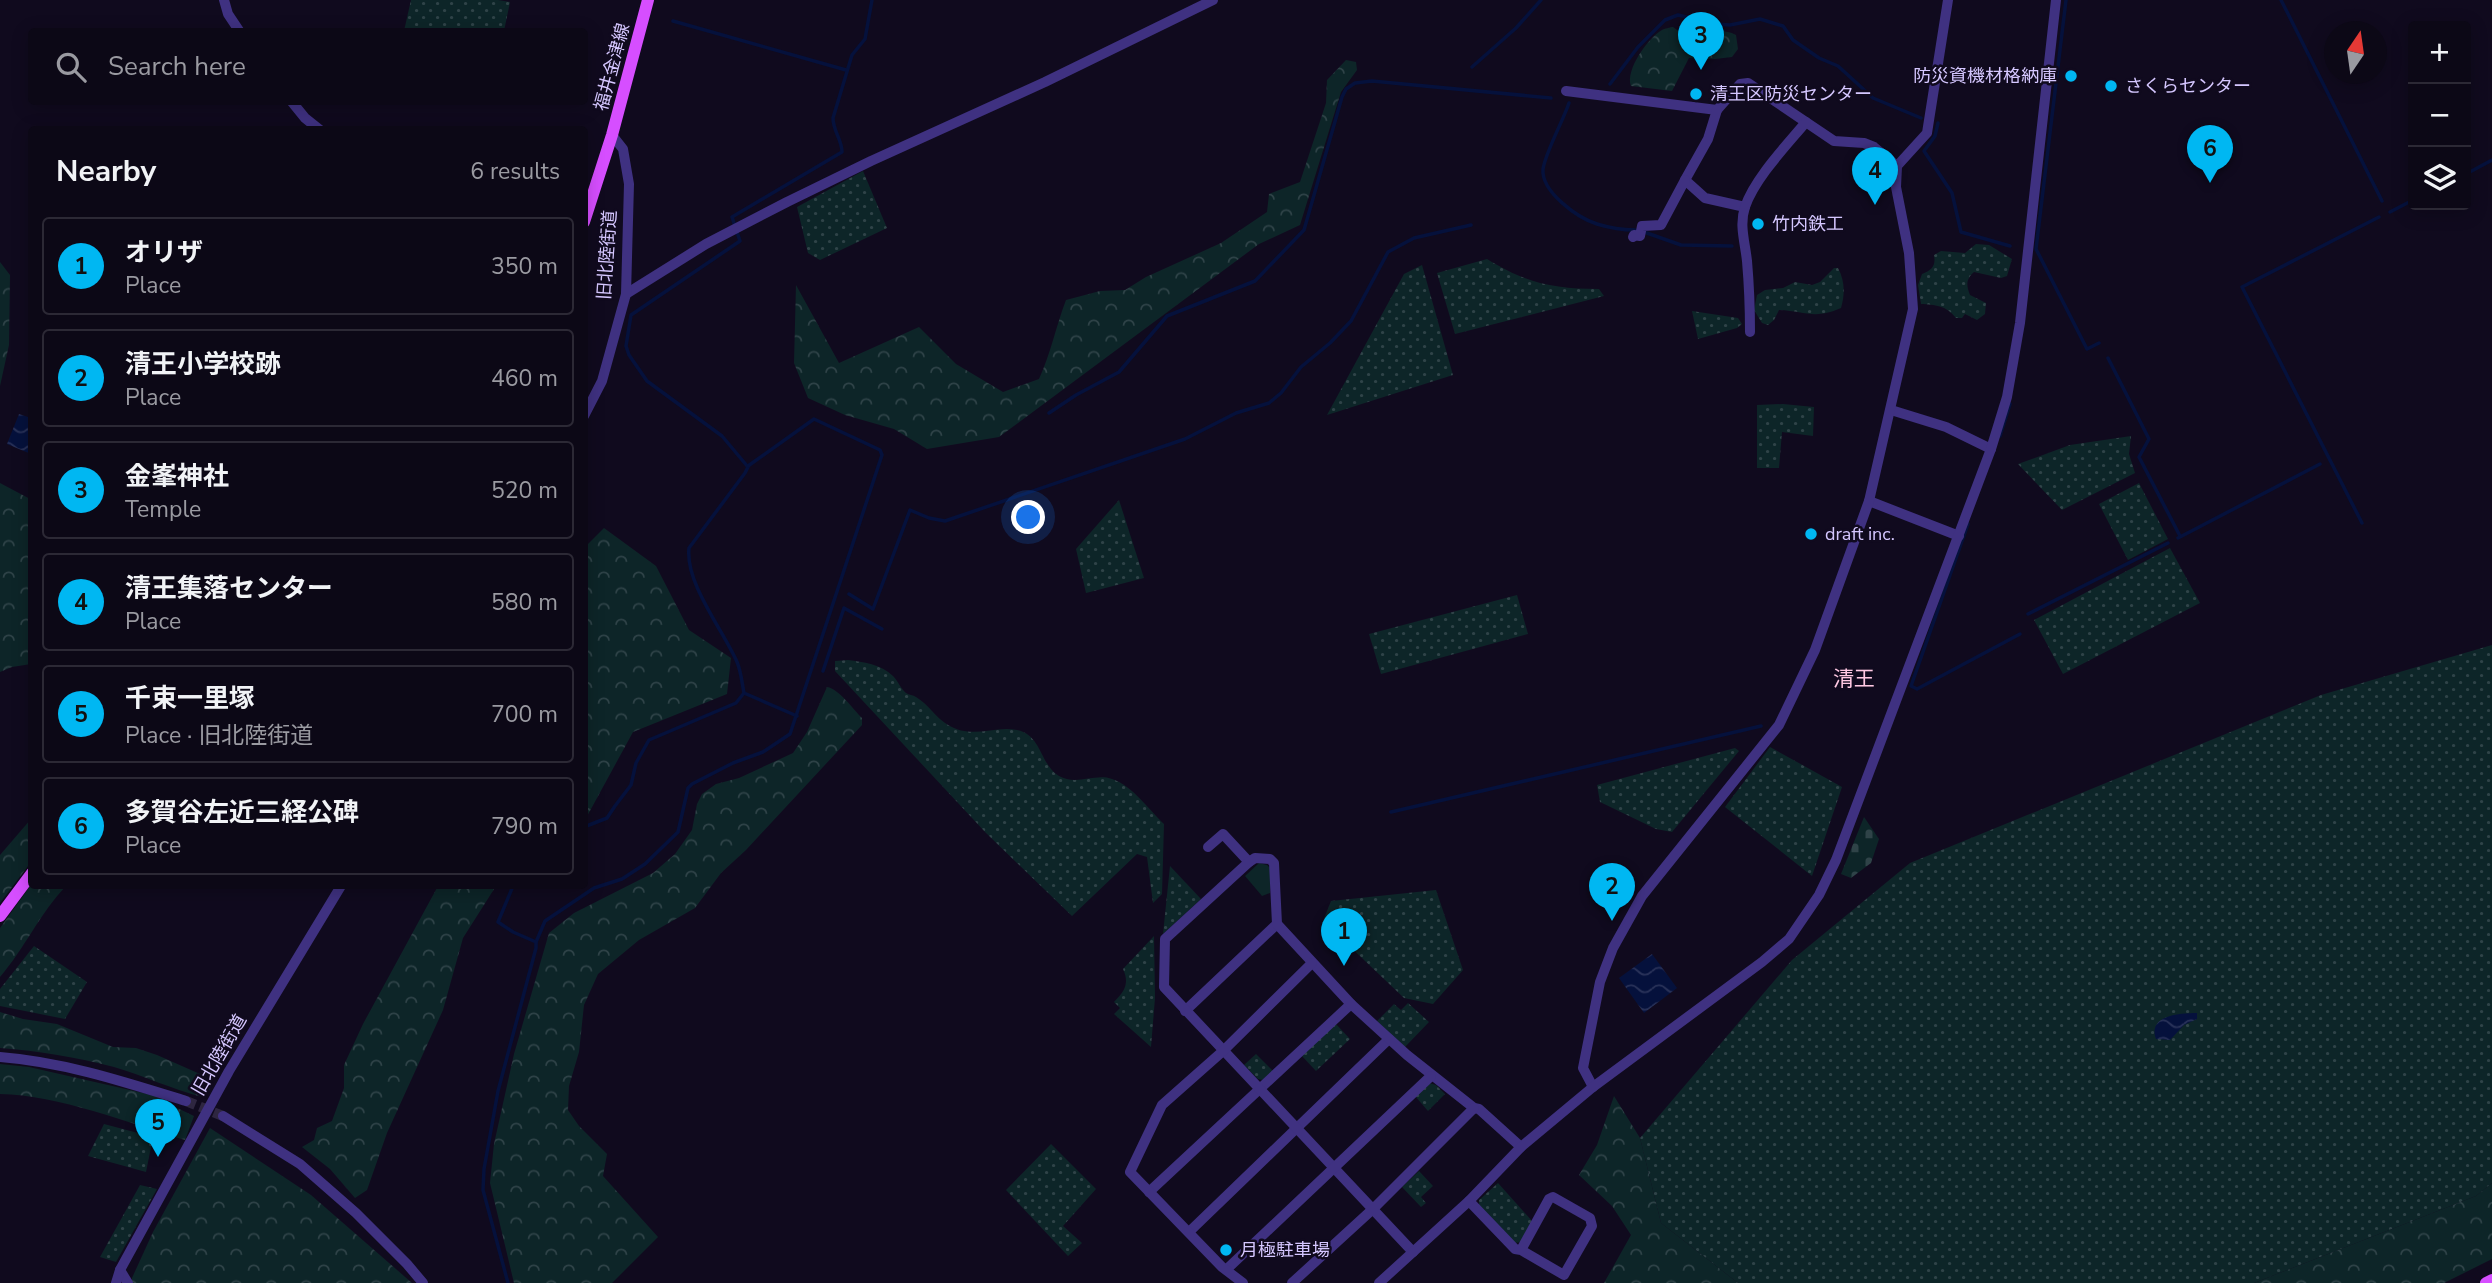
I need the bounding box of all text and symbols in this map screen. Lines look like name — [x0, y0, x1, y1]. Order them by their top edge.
pin: 3 — [1678, 12, 1724, 70]
street label: 福井金津線 — [589, 20, 635, 114]
north arrow — [2324, 21, 2387, 84]
map controls — [2408, 21, 2471, 210]
button: + — [2408, 21, 2471, 84]
search box — [28, 28, 588, 105]
icon: search — [52, 48, 90, 86]
text: Search here — [108, 49, 246, 84]
place label: 防災資機材格納庫 — [1913, 64, 2057, 88]
marker: 防災資機材格納庫 — [2063, 68, 2079, 84]
place label: さくらセンター — [2125, 74, 2251, 98]
marker: さくらセンター — [2103, 78, 2119, 94]
place label: 清王区防災センター — [1710, 82, 1872, 106]
button: − — [2408, 84, 2471, 147]
marker: 清王区防災センター — [1688, 86, 1704, 102]
pin: 6 — [2187, 125, 2233, 183]
pin: 4 — [1852, 147, 1898, 205]
button: layers — [2408, 147, 2471, 210]
text: Nearby — [56, 151, 156, 192]
text: 6 results — [470, 156, 560, 187]
street label: 旧北陸街道 — [592, 209, 622, 301]
place label: 竹内鉄工 — [1772, 212, 1844, 236]
marker: 竹内鉄工 — [1750, 216, 1766, 232]
text: オリザ — [125, 235, 203, 270]
text: 1 — [74, 251, 88, 282]
text: 350 m — [491, 251, 558, 282]
text: Place — [125, 270, 181, 301]
text: 清王小学校跡 — [125, 347, 281, 382]
text: 2 — [74, 363, 88, 394]
text: 460 m — [491, 363, 558, 394]
text: Place — [125, 382, 181, 413]
text: 金峯神社 — [125, 459, 229, 494]
text: 3 — [74, 475, 88, 506]
text: 520 m — [491, 475, 558, 506]
text: Temple — [125, 494, 201, 525]
your location — [1011, 500, 1045, 534]
place label: draft inc. — [1825, 522, 1895, 546]
marker: draft inc. — [1803, 526, 1819, 542]
text: 清王集落センター — [125, 571, 333, 606]
text: 4 — [74, 587, 88, 618]
text: 580 m — [491, 587, 558, 618]
text: Place — [125, 606, 181, 637]
district label: 清王 — [1833, 665, 1875, 693]
text: 千束一里塚 — [125, 681, 255, 716]
text: 5 — [74, 699, 88, 730]
text: 700 m — [491, 699, 558, 730]
text: Place · 旧北陸街道 — [125, 720, 313, 751]
text: 多賀谷左近三経公碑 — [125, 795, 359, 830]
text: 6 — [74, 811, 88, 842]
text: 790 m — [491, 811, 558, 842]
text: Place — [125, 830, 181, 861]
pin: 2 — [1589, 863, 1635, 921]
pin: 1 — [1321, 908, 1367, 966]
street label: 旧北陸街道 — [186, 1010, 252, 1100]
pin: 5 — [135, 1099, 181, 1157]
place label: 月極駐車場 — [1240, 1238, 1330, 1262]
marker: 月極駐車場 — [1218, 1242, 1234, 1258]

